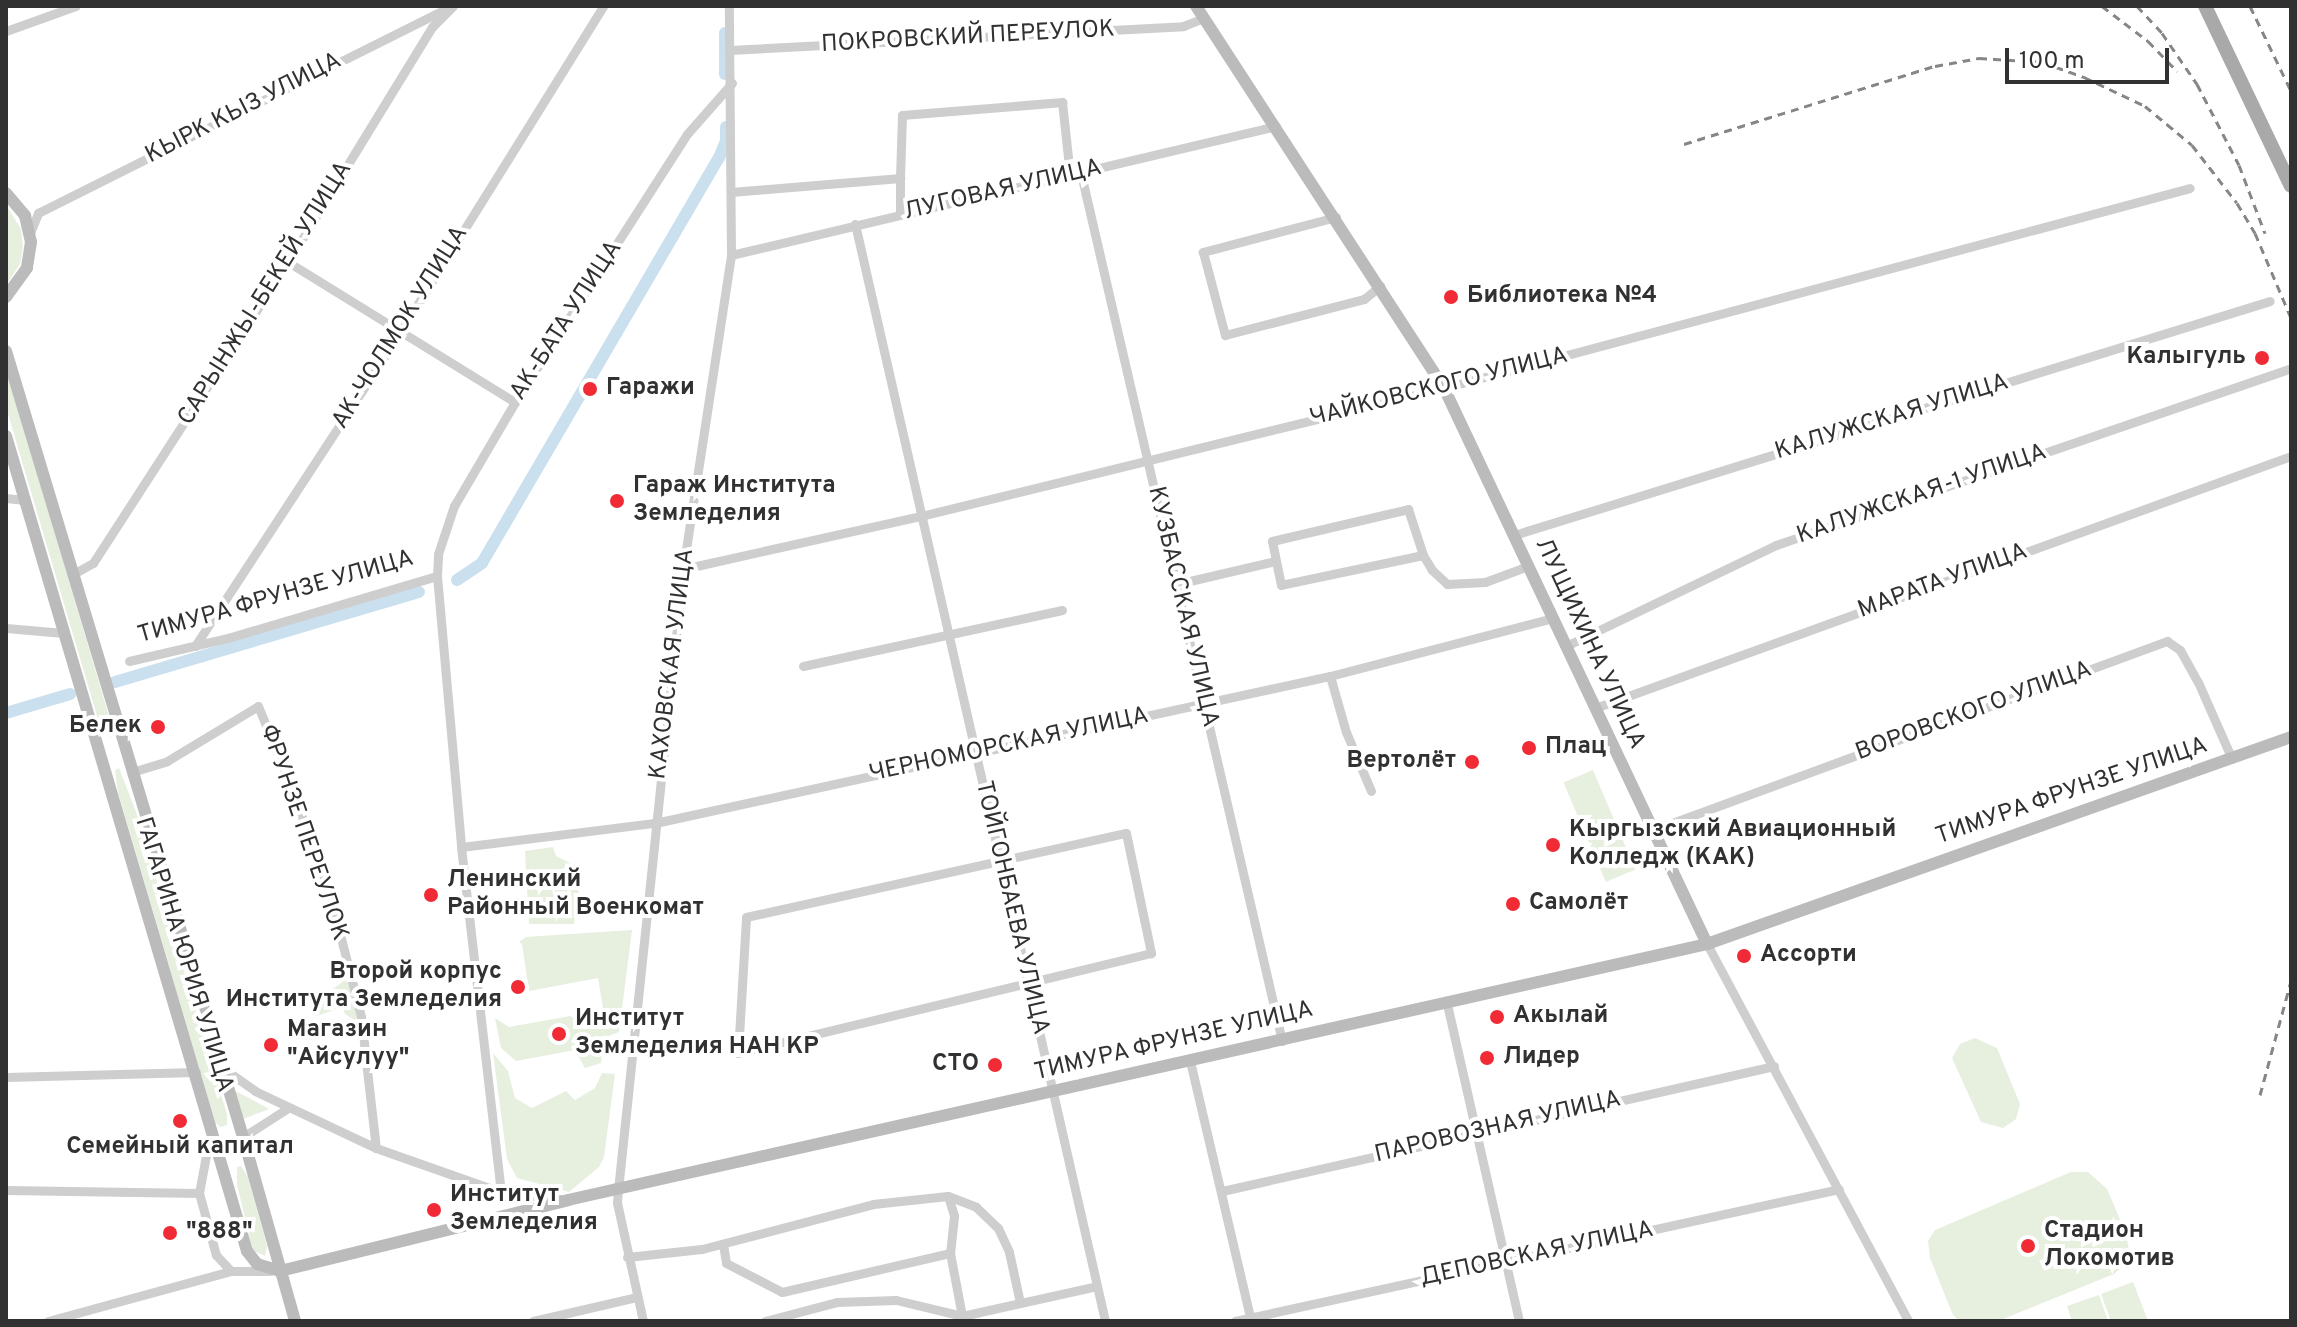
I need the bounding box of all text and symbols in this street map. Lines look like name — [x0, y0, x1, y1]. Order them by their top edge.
street label: ПОКРОВСКИЙ ПЕРЕУЛОК — [820, 16, 1116, 60]
scale bar — [2009, 32, 2173, 82]
street label: КЫРК КЫЗ УЛИЦА — [141, 47, 347, 171]
text: 100 m — [2019, 47, 2085, 77]
street label: ЛУГОВАЯ УЛИЦА — [901, 154, 1105, 228]
street label: САРЫНЖЫ-БЕКЕЙ УЛИЦА — [173, 157, 359, 431]
street label: АК-ЧОЛМОК УЛИЦА — [327, 221, 475, 435]
street label: АК-БАТА УЛИЦА — [504, 235, 630, 407]
place label: Библиотека №4 — [1467, 283, 1657, 311]
marker: Библиотека №4 — [1442, 288, 1460, 306]
street label: ЧАЙКОВСКОГО УЛИЦА — [1307, 342, 1571, 434]
place label: Калыгуль — [2127, 344, 2246, 372]
marker: Калыгуль — [2253, 349, 2271, 367]
street label: КАЛУЖСКАЯ УЛИЦА — [1772, 369, 2012, 467]
place label: Гаражи — [606, 375, 695, 403]
marker: Гаражи — [581, 380, 599, 398]
street label: КАЛУЖСКАЯ-1 УЛИЦА — [1793, 439, 2051, 551]
place label: Гараж Института Земледелия — [633, 473, 836, 529]
street label: КУЗБАССКАЯ УЛИЦА — [1140, 484, 1224, 730]
marker: Гараж Института Земледелия — [608, 492, 626, 510]
street label: ЛУЩИХИНА УЛИЦА — [1527, 534, 1651, 754]
street label: МАРАТА УЛИЦА — [1854, 538, 2032, 626]
street label: ТИМУРА ФРУНЗЕ УЛИЦА — [134, 545, 418, 651]
street label: КАХОВСКАЯ УЛИЦА — [645, 547, 701, 781]
street label: ВОРОВСКОГО УЛИЦА — [1852, 656, 2096, 768]
street label: ЧЕРНОМОРСКАЯ УЛИЦА — [867, 702, 1151, 790]
place label: Белек — [69, 713, 142, 741]
marker: Белек — [149, 718, 167, 736]
street label: ФРУНЗЕ ПЕРЕУЛОК — [253, 721, 353, 945]
street label: ТИМУРА ФРУНЗЕ УЛИЦА — [1932, 732, 2212, 852]
place label: Плац — [1545, 734, 1607, 762]
marker: Плац — [1520, 739, 1538, 757]
place label: Вертолёт — [1347, 748, 1456, 776]
marker: Вертолёт — [1463, 753, 1481, 771]
street label: ТОЙГОНБАЕВА УЛИЦА — [968, 778, 1054, 1038]
street label: ГАГАРИНА ЮРИЯ УЛИЦА — [127, 814, 239, 1096]
place label: Кыргызский Авиационный Колледж (КАК) — [1569, 817, 1897, 873]
marker: Кыргызский Авиационный Колледж (КАК) — [1544, 836, 1562, 854]
place label: Ленинский Районный Военкомат — [447, 867, 704, 923]
marker: Ленинский Районный Военкомат — [422, 886, 440, 904]
place label: Самолёт — [1529, 890, 1628, 918]
marker: Самолёт — [1504, 895, 1522, 913]
place label: Ассорти — [1760, 942, 1857, 970]
marker: Ассорти — [1735, 947, 1753, 965]
place label: Второй корпус Института Земледелия — [226, 959, 502, 1015]
marker: Второй корпус Института Земледелия — [509, 978, 527, 996]
street label: ТИМУРА ФРУНЗЕ УЛИЦА — [1031, 996, 1317, 1088]
place label: Акылай — [1513, 1003, 1608, 1031]
place label: Институт Земледелия НАН КР — [575, 1006, 819, 1062]
marker: Акылай — [1488, 1008, 1506, 1026]
place label: Магазин "Айсулуу" — [287, 1017, 409, 1073]
marker: Институт Земледелия НАН КР — [550, 1025, 568, 1043]
marker: Магазин "Айсулуу" — [262, 1036, 280, 1054]
place label: Лидер — [1503, 1044, 1580, 1072]
marker: Лидер — [1478, 1049, 1496, 1067]
place label: СТО — [932, 1051, 979, 1079]
marker: СТО — [986, 1056, 1004, 1074]
street label: ПАРОВОЗНАЯ УЛИЦА — [1372, 1086, 1624, 1170]
marker: Семейный капитал — [171, 1112, 189, 1130]
place label: Семейный капитал — [66, 1134, 294, 1162]
place label: Институт Земледелия — [450, 1182, 598, 1238]
marker: Институт Земледелия — [425, 1201, 443, 1219]
street label: ДЕПОВСКАЯ УЛИЦА — [1418, 1216, 1656, 1294]
place label: Стадион Локомотив — [2044, 1218, 2175, 1274]
place label: "888" — [186, 1219, 253, 1247]
marker: "888" — [161, 1224, 179, 1242]
marker: Стадион Локомотив — [2019, 1237, 2037, 1255]

